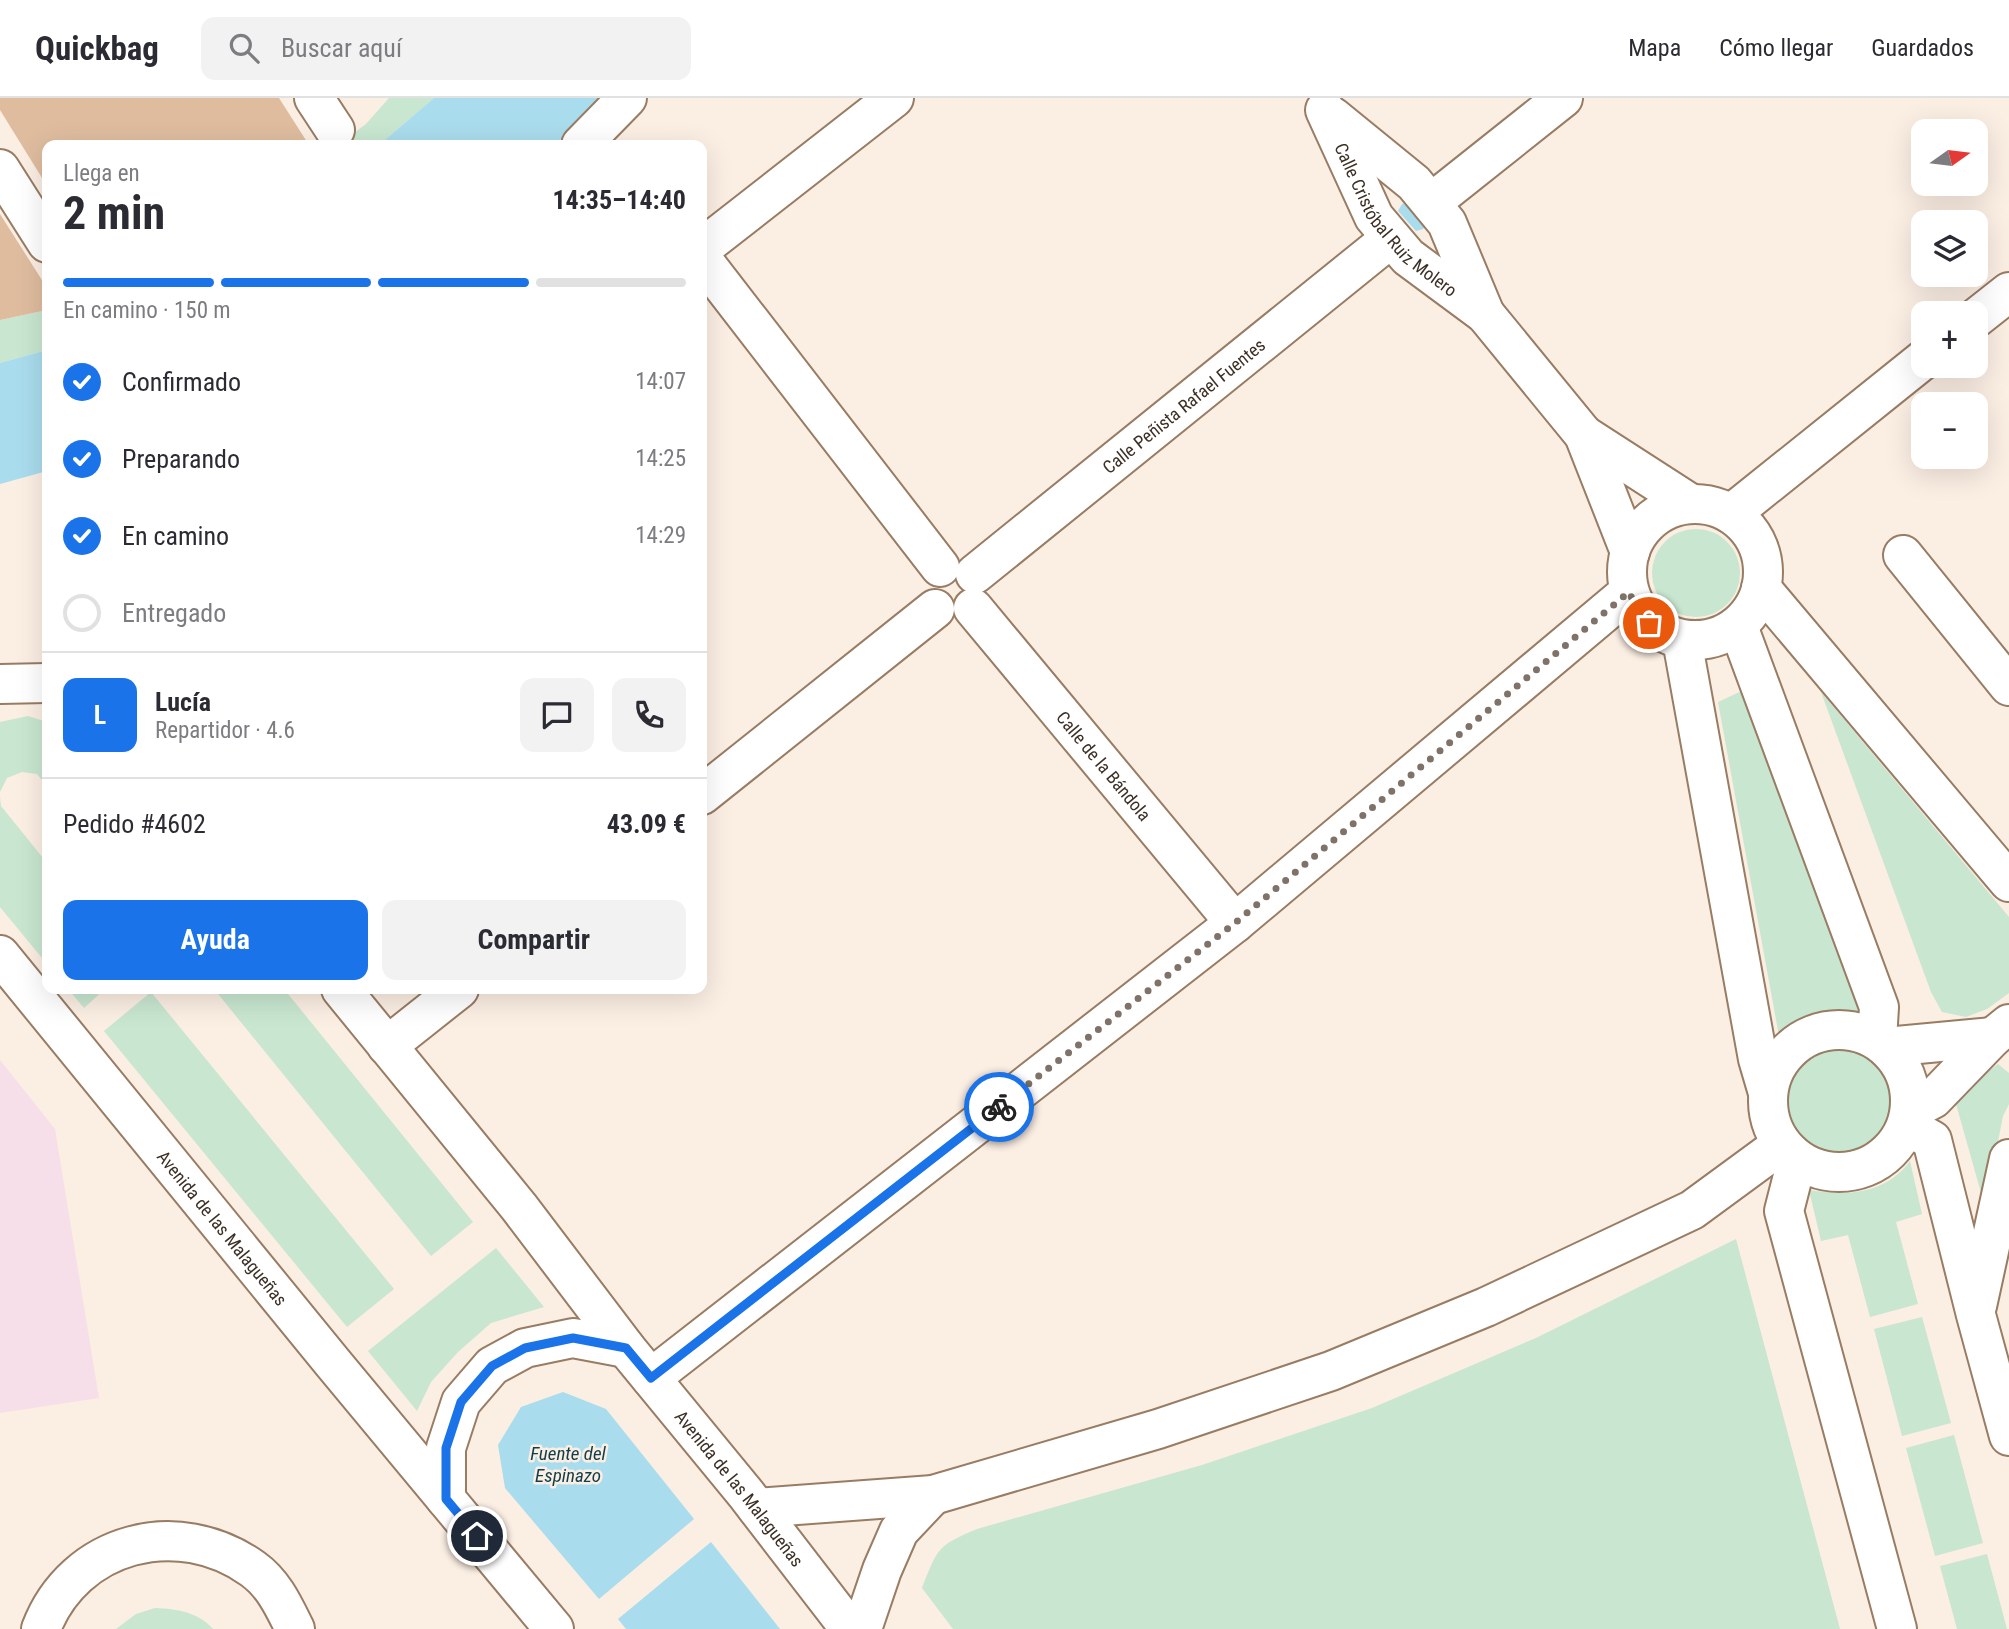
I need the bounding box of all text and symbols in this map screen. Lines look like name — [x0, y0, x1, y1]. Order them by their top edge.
search box — [201, 17, 691, 80]
text: Quickbag — [35, 29, 159, 68]
icon: search — [225, 29, 263, 67]
text: Buscar aquí — [281, 33, 402, 63]
text: Mapa — [1628, 34, 1681, 62]
text: Cómo llegar — [1719, 34, 1833, 62]
text: Guardados — [1871, 34, 1974, 62]
north arrow — [1911, 119, 1988, 196]
map controls — [1911, 119, 1988, 469]
street label: Calle Cristóbal Ruiz Molero — [1331, 139, 1461, 300]
text: Llega en — [63, 160, 140, 187]
text: 14:35–14:40 — [552, 185, 686, 215]
text: 2 min — [63, 186, 165, 240]
button: layers — [1911, 210, 1988, 287]
text: En camino · 150 m — [63, 297, 231, 324]
button: + — [1911, 301, 1988, 378]
street label: Calle Peñista Rafael Fuentes — [1098, 334, 1269, 477]
icon: check — [63, 363, 101, 401]
text: Confirmado — [122, 367, 241, 397]
text: 14:07 — [635, 368, 686, 395]
button: − — [1911, 392, 1988, 469]
icon: check — [63, 440, 101, 478]
text: Preparando — [122, 444, 240, 474]
text: 14:25 — [635, 445, 686, 472]
icon: check — [63, 517, 101, 555]
text: En camino — [122, 521, 229, 551]
text: 14:29 — [635, 522, 686, 549]
pin — [1619, 593, 1679, 653]
text: Entregado — [122, 598, 226, 628]
icon: bag — [1630, 604, 1668, 642]
button: chat — [520, 678, 594, 752]
button: phone — [612, 678, 686, 752]
text: Lucía — [155, 687, 211, 717]
text: L — [94, 700, 106, 730]
street label: Calle de la Bándola — [1053, 707, 1156, 825]
text: Repartidor · 4.6 — [155, 717, 295, 744]
text: Pedido #4602 — [63, 809, 206, 839]
text: 43.09 € — [607, 809, 686, 839]
button: Ayuda — [63, 900, 368, 980]
button: Compartir — [382, 900, 686, 980]
courier — [964, 1072, 1034, 1142]
icon: bike — [980, 1088, 1018, 1126]
street label: Avenida de las Malagueñas — [153, 1146, 292, 1309]
street label: Avenida de las Malagueñas — [671, 1406, 808, 1570]
water label: Fuente del Espinazo — [530, 1442, 607, 1487]
pin — [447, 1506, 507, 1566]
icon: home — [458, 1517, 496, 1555]

